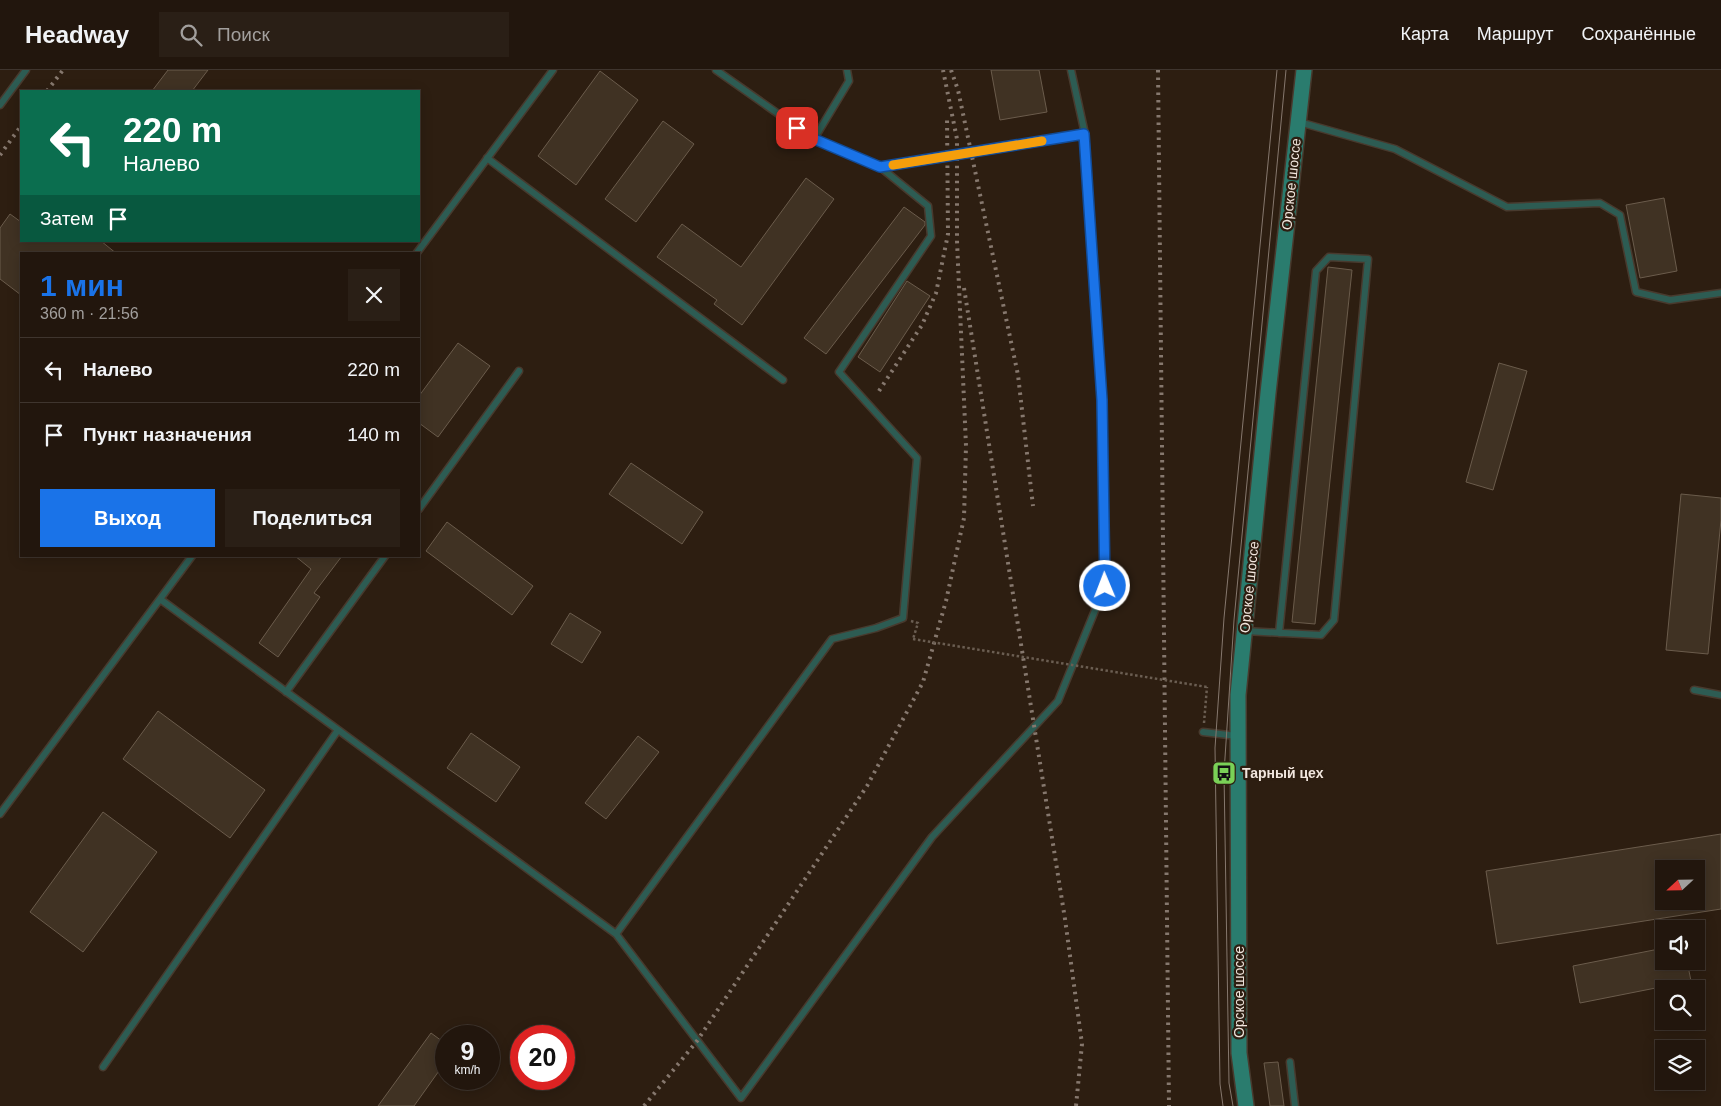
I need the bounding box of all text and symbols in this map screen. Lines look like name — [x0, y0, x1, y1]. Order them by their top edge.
search box — [159, 12, 509, 57]
text: Headway — [25, 21, 129, 48]
icon: search — [177, 21, 205, 49]
text: Поиск — [217, 24, 270, 45]
text: Карта — [1401, 24, 1449, 44]
text: Маршрут — [1477, 24, 1553, 44]
text: Сохранённые — [1581, 24, 1696, 44]
pin — [776, 107, 818, 149]
icon: left — [40, 110, 105, 175]
text: 220 m — [123, 110, 222, 149]
icon: arrive — [783, 114, 811, 142]
street label: Орское шоссе — [1278, 137, 1304, 231]
text: Налево — [123, 151, 200, 176]
icon: arrive — [104, 205, 132, 233]
text: Затем — [40, 208, 94, 229]
text: 1 мин — [40, 269, 124, 302]
button: close — [348, 269, 400, 321]
text: 360 m · 21:56 — [40, 305, 139, 322]
icon: left — [40, 356, 68, 384]
text: Налево — [83, 359, 153, 380]
text: 220 m — [347, 359, 400, 380]
icon: arrive — [40, 421, 68, 449]
text: Пункт назначения — [83, 424, 252, 445]
text: 140 m — [347, 424, 400, 445]
button: Выход — [40, 489, 215, 547]
button: Поделиться — [225, 489, 400, 547]
street label: Орское шоссе — [1236, 540, 1262, 634]
position arrow — [1078, 559, 1130, 611]
bus stop icon: Тарный цех — [1211, 760, 1237, 786]
place label: Тарный цех — [1242, 765, 1324, 781]
north arrow — [1655, 860, 1705, 910]
map controls — [1655, 860, 1705, 1090]
button: sound — [1655, 920, 1705, 970]
street label: Орское шоссе — [1231, 946, 1247, 1038]
button: search — [1655, 980, 1705, 1030]
speed limit sign: 20 — [510, 1025, 575, 1090]
text: 9 — [461, 1037, 474, 1065]
button: layers — [1655, 1040, 1705, 1090]
text: km/h — [454, 1063, 481, 1077]

